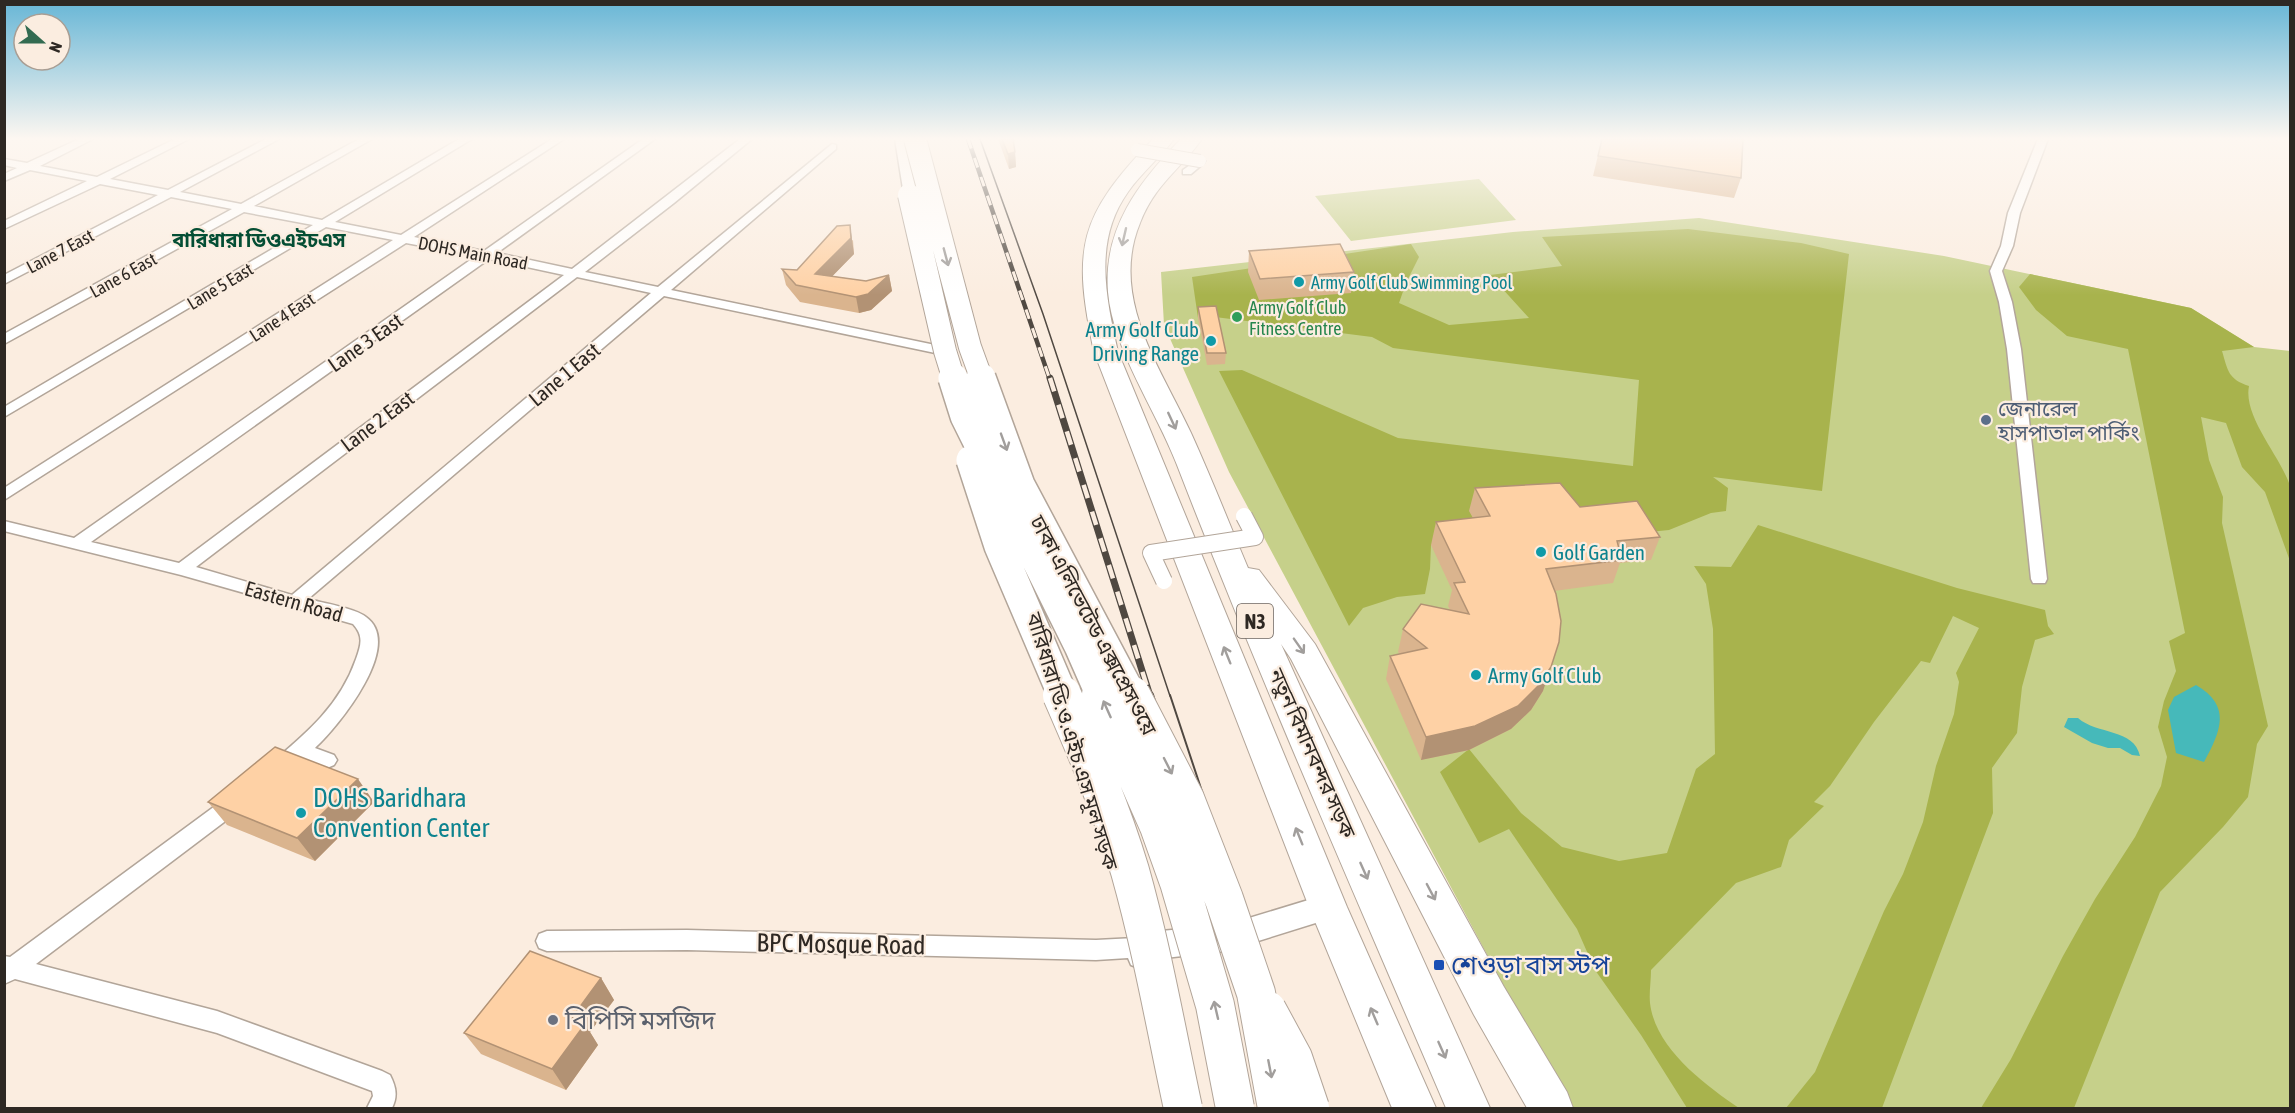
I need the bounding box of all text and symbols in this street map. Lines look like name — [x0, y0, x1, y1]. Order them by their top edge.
north arrow — [12, 12, 72, 72]
text: N — [46, 40, 66, 55]
street label: Lane 7 East — [23, 225, 97, 277]
one-way arrow — [1118, 227, 1129, 247]
district label: বারিধারা ডিওএইচএস — [171, 228, 347, 251]
street label: DOHS Main Road — [416, 232, 530, 274]
one-way arrow — [941, 247, 952, 266]
street label: Lane 6 East — [86, 248, 160, 302]
street label: Lane 5 East — [183, 258, 257, 314]
place label: Army Golf Club Swimming Pool — [1311, 272, 1513, 293]
marker: Army Golf Club Swimming Pool — [1292, 275, 1306, 289]
street label: Lane 4 East — [246, 288, 318, 346]
place label: Army Golf Club Fitness Centre — [1249, 297, 1346, 339]
street label: Lane 3 East — [323, 308, 407, 376]
marker: Army Golf Club Fitness Centre — [1230, 310, 1244, 324]
place label: Army Golf Club Driving Range — [1086, 317, 1199, 365]
marker: Army Golf Club Driving Range — [1204, 334, 1218, 348]
street label: Lane 1 East — [524, 337, 604, 411]
street label: Lane 2 East — [336, 386, 418, 456]
place label: জেনারেল হাসপাতাল পার্কিং — [1997, 396, 2140, 444]
one-way arrow — [1167, 412, 1179, 430]
marker: জেনারেল হাসপাতাল পার্কিং — [1979, 413, 1993, 427]
one-way arrow — [1000, 433, 1011, 451]
street label: ঢাকা এলিভেটেড এক্সপ্রেসওয়ে — [1025, 510, 1162, 740]
place label: Golf Garden — [1553, 540, 1645, 564]
marker: Golf Garden — [1534, 545, 1548, 559]
street label: Eastern Road — [242, 576, 346, 626]
road number: N3 — [1237, 604, 1273, 638]
street label: বারিধারা ডি.ও.এইচ.এস মূল সড়ক — [1020, 608, 1124, 874]
one-way arrow — [1293, 637, 1305, 653]
one-way arrow — [1221, 646, 1232, 665]
place label: Army Golf Club — [1488, 663, 1602, 687]
street label: নতুন বিমানবন্দর সড়ক — [1263, 664, 1362, 843]
marker: Army Golf Club — [1469, 668, 1483, 682]
one-way arrow — [1100, 700, 1112, 718]
one-way arrow — [1162, 757, 1174, 774]
place label: DOHS Baridhara Convention Center — [313, 783, 489, 843]
marker: DOHS Baridhara Convention Center — [294, 806, 308, 820]
one-way arrow — [1293, 827, 1304, 846]
one-way arrow — [1360, 862, 1371, 880]
one-way arrow — [1426, 882, 1437, 900]
street label: BPC Mosque Road — [756, 928, 926, 960]
place label: শেওড়া বাস স্টপ — [1451, 950, 1610, 980]
marker: শেওড়া বাস স্টপ — [1432, 958, 1446, 972]
one-way arrow — [1210, 1001, 1221, 1020]
place label: বিপিসি মসজিদ — [564, 1005, 716, 1035]
one-way arrow — [1368, 1007, 1379, 1026]
marker: বিপিসি মসজিদ — [546, 1013, 560, 1027]
one-way arrow — [1437, 1040, 1448, 1058]
one-way arrow — [1265, 1059, 1276, 1078]

